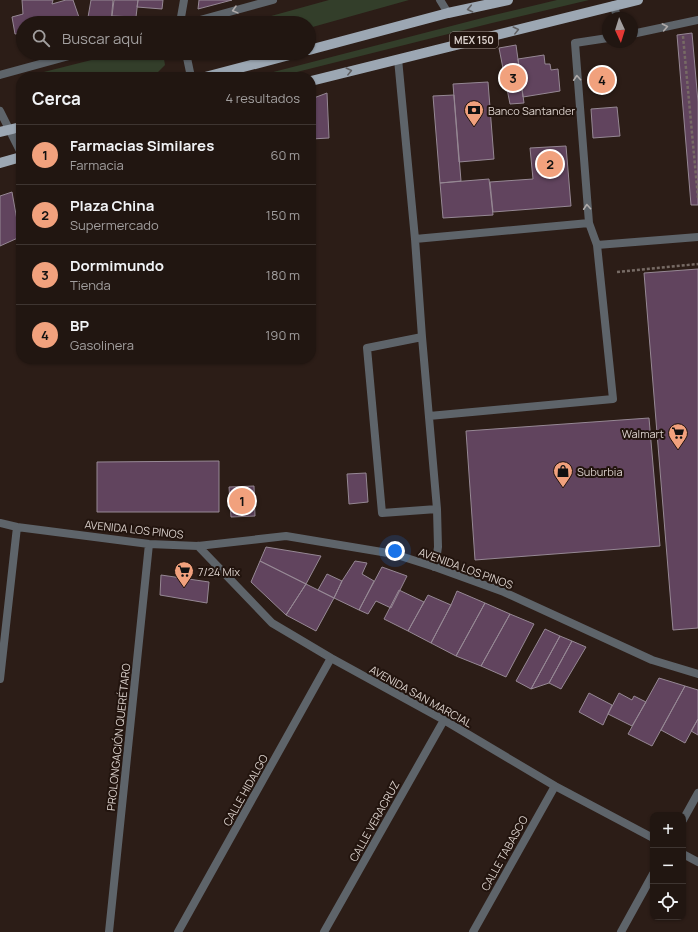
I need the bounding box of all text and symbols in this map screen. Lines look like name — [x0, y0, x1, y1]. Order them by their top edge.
one-way arrow — [467, 4, 473, 13]
one-way arrow — [232, 5, 239, 14]
north arrow — [602, 12, 638, 48]
search box — [16, 16, 316, 60]
one-way arrow — [662, 23, 668, 32]
one-way arrow — [512, 26, 519, 34]
icon: search — [30, 27, 52, 49]
text: Buscar aquí — [62, 28, 143, 49]
road number: MEX 150 — [450, 32, 498, 48]
pin: 3 — [500, 63, 526, 93]
pin: 4 — [589, 65, 615, 95]
one-way arrow — [346, 68, 352, 76]
one-way arrow — [573, 75, 582, 81]
text: Cerca — [32, 87, 81, 110]
text: 4 resultados — [225, 89, 300, 107]
bank icon: Banco Santander — [463, 99, 485, 127]
place label: Banco Santander — [488, 103, 575, 118]
text: Farmacias Similares — [70, 135, 214, 156]
text: 1 — [42, 146, 48, 164]
text: 60 m — [270, 146, 300, 164]
pin: 2 — [537, 149, 563, 179]
text: Farmacia — [70, 156, 124, 174]
text: Plaza China — [70, 195, 154, 216]
one-way arrow — [583, 204, 592, 210]
text: 2 — [41, 206, 49, 224]
text: 150 m — [266, 206, 300, 224]
text: Supermercado — [70, 216, 159, 234]
text: Dormimundo — [70, 255, 164, 276]
text: 3 — [41, 266, 49, 284]
text: 180 m — [266, 266, 300, 284]
text: Tienda — [70, 276, 111, 294]
text: BP — [70, 315, 89, 336]
text: 4 — [41, 326, 49, 344]
text: 190 m — [265, 326, 300, 344]
text: Gasolinera — [70, 336, 134, 354]
supermarket icon: Walmart — [667, 422, 689, 450]
place label: Walmart — [622, 426, 664, 441]
shop icon: Suburbia — [552, 460, 574, 488]
place label: Suburbia — [577, 464, 623, 479]
pin: 1 — [229, 486, 255, 516]
street label: AVENIDA LOS PINOS — [84, 516, 184, 542]
your location — [385, 541, 405, 561]
street label: AVENIDA LOS PINOS — [417, 544, 515, 592]
supermarket icon: 7/24 Mix — [173, 560, 195, 588]
place label: 7/24 Mix — [198, 564, 240, 579]
street label: PROLONGACIÓN QUERÉTARO — [103, 662, 133, 811]
street label: AVENIDA SAN MARCIAL — [367, 662, 475, 731]
street label: CALLE HIDALGO — [219, 751, 271, 828]
street label: CALLE VERACRUZ — [346, 778, 403, 864]
map controls — [650, 812, 686, 920]
button: + — [650, 812, 686, 848]
street label: CALLE TABASCO — [477, 813, 531, 893]
button: − — [650, 848, 686, 884]
button: locate — [650, 884, 686, 920]

